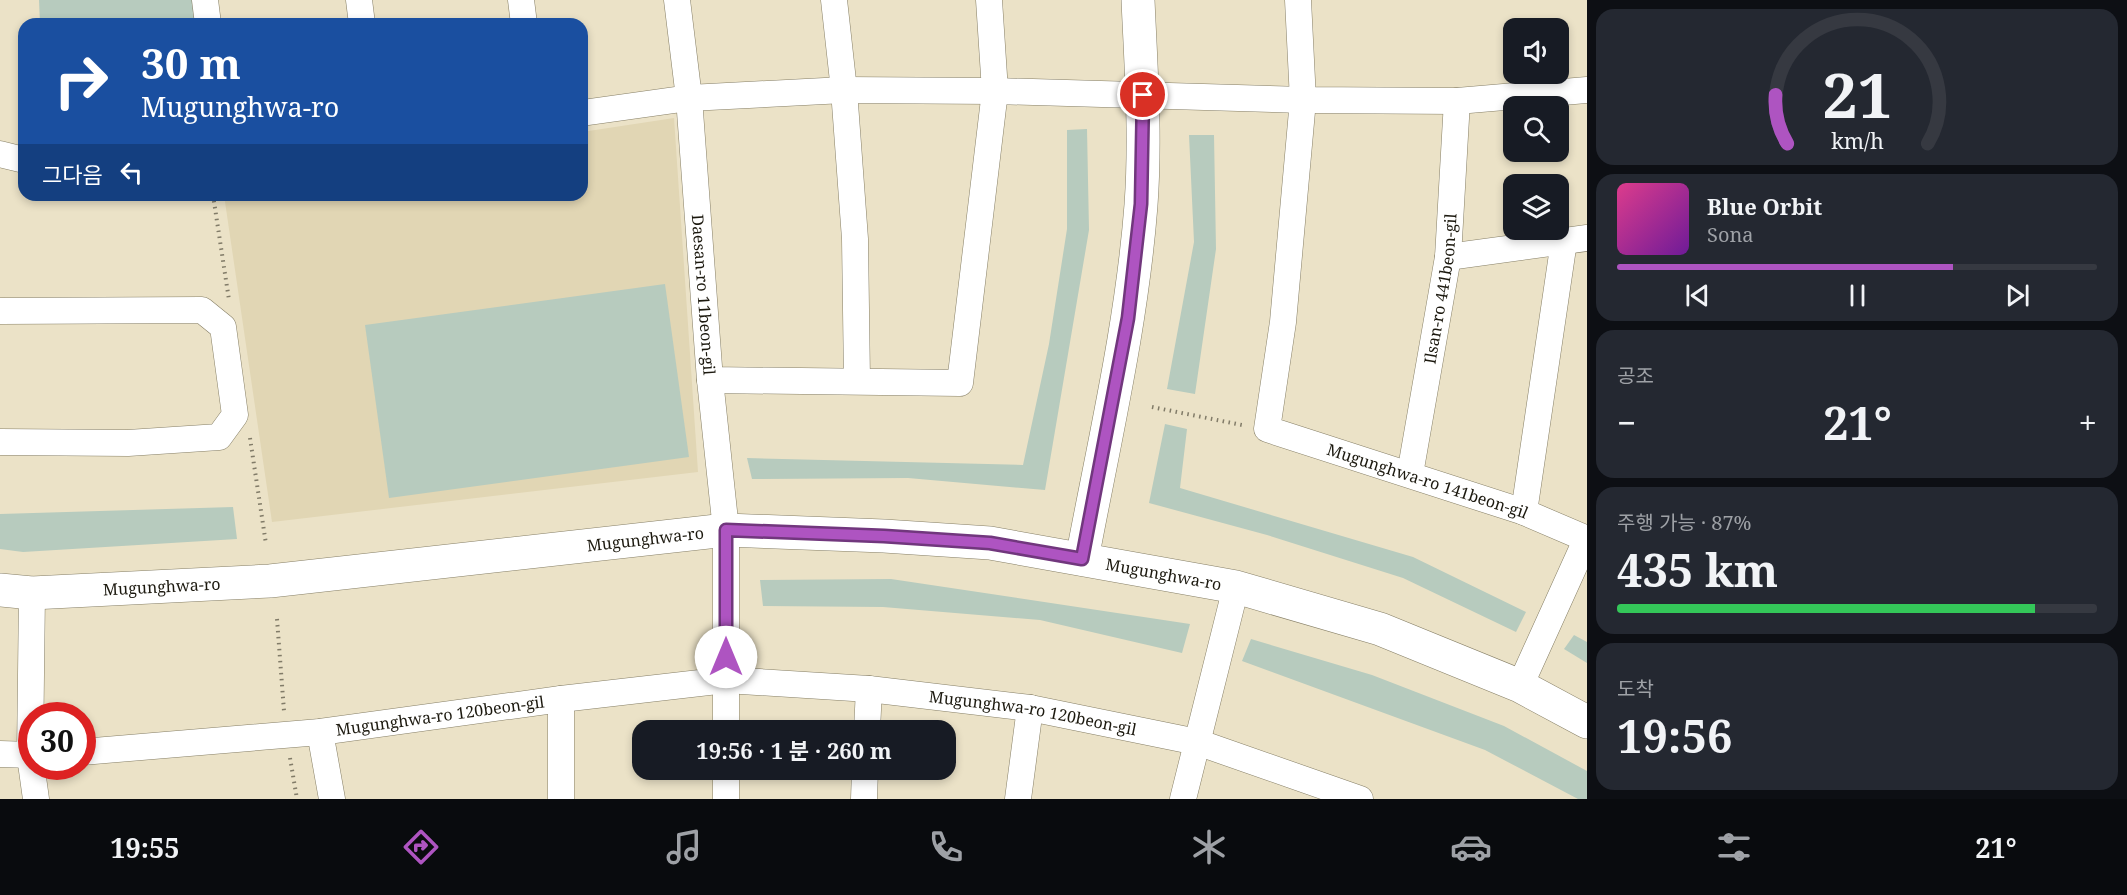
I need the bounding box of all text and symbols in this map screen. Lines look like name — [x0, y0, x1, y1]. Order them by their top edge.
map controls — [1503, 18, 1569, 240]
button: sound — [1503, 18, 1569, 84]
text: 30 m — [141, 34, 241, 91]
icon: right — [42, 42, 120, 120]
text: 21 — [1822, 51, 1892, 136]
pin — [1117, 69, 1168, 120]
icon: arrive — [1126, 78, 1159, 111]
text: Mugunghwa-ro — [141, 88, 339, 125]
button: search — [1503, 96, 1569, 162]
text: km/h — [1831, 126, 1884, 155]
icon: left — [115, 156, 148, 189]
text: 그다음 — [42, 159, 103, 189]
button: layers — [1503, 174, 1569, 240]
text: Blue Orbit — [1707, 191, 1822, 221]
street label: Ilsan-ro 441beon-gil — [1419, 213, 1461, 365]
street label: Daesan-ro 11beon-gil — [687, 214, 721, 376]
text: Sona — [1707, 221, 1754, 248]
icon: previous — [1681, 279, 1714, 312]
icon: pause — [1841, 279, 1874, 312]
icon: next — [2001, 279, 2034, 312]
text: 공조 — [1617, 362, 1654, 389]
text: 21° — [1823, 392, 1892, 453]
text: − — [1617, 400, 1636, 445]
text: + — [2079, 400, 2097, 445]
street label: Mugunghwa-ro 141beon-gil — [1324, 438, 1532, 524]
text: 주행 가능 · 87% — [1617, 509, 1751, 536]
street label: Mugunghwa-ro — [586, 522, 705, 557]
text: 435 km — [1617, 539, 1778, 600]
street label: Mugunghwa-ro — [1104, 553, 1223, 595]
street label: Mugunghwa-ro — [102, 573, 221, 600]
position arrow — [694, 625, 758, 689]
text: 도착 — [1617, 675, 1654, 702]
street label: Mugunghwa-ro 120beon-gil — [928, 685, 1139, 740]
street label: Mugunghwa-ro 120beon-gil — [334, 690, 546, 741]
speed limit sign: 30 — [18, 702, 96, 780]
text: 19:56 — [1617, 705, 1732, 766]
text: 19:56 · 1 분 · 260 m — [696, 735, 892, 765]
icon: directions — [400, 826, 442, 868]
icon: music — [663, 826, 705, 868]
icon: phone — [925, 826, 967, 868]
icon: climate — [1188, 826, 1230, 868]
icon: car — [1450, 826, 1492, 868]
icon: filters — [1713, 826, 1755, 868]
text: 19:55 — [110, 829, 180, 866]
text: 21° — [1975, 829, 2017, 866]

